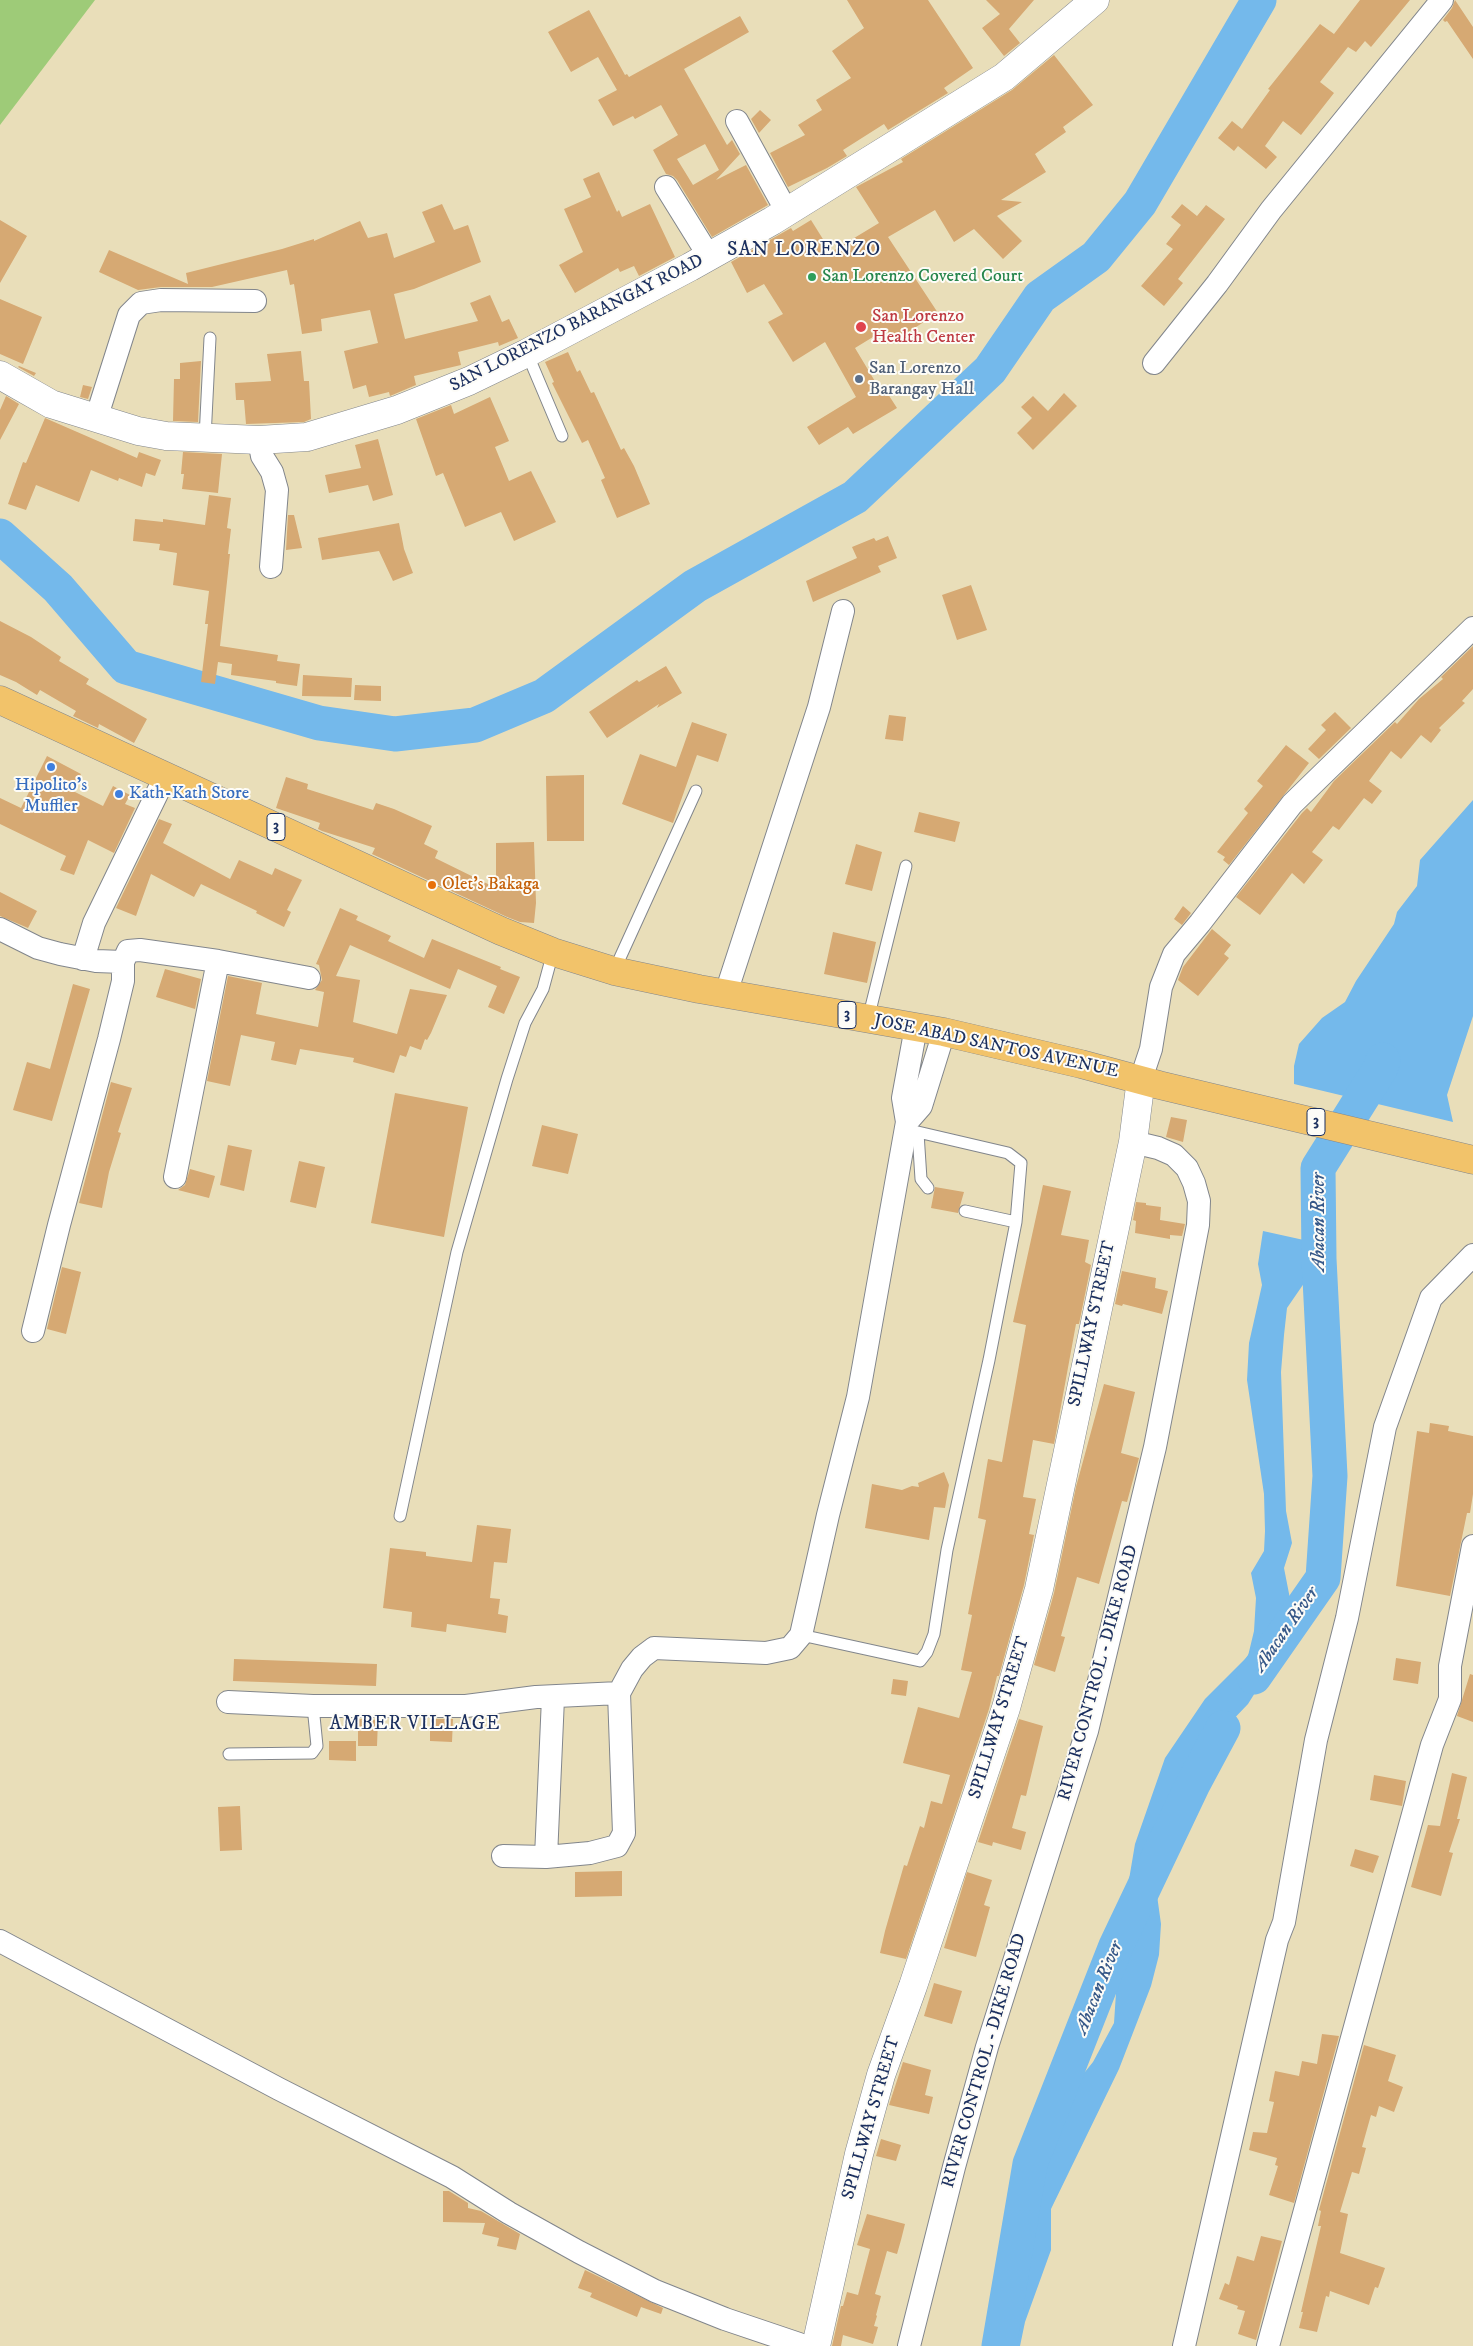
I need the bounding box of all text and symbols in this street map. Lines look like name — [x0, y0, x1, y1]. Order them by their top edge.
district label: SAN LORENZO — [726, 239, 882, 263]
street label: SAN LORENZO BARANGAY ROAD — [447, 250, 707, 398]
place label: San Lorenzo Covered Court — [822, 266, 1023, 288]
marker: San Lorenzo Covered Court — [806, 271, 818, 283]
place label: San Lorenzo Health Center — [872, 306, 975, 348]
marker: San Lorenzo Health Center — [854, 320, 868, 334]
place label: San Lorenzo Barangay Hall — [869, 358, 974, 400]
marker: San Lorenzo Barangay Hall — [853, 373, 865, 385]
marker: Hipolito's Muffler — [45, 761, 57, 773]
place label: Hipolito's Muffler — [15, 775, 87, 818]
place label: Kath-Kath Store — [129, 783, 249, 805]
marker: Kath-Kath Store — [113, 788, 125, 800]
road number: 3 — [267, 814, 285, 840]
place label: Olet's Bakaga — [442, 874, 539, 896]
marker: Olet's Bakaga — [426, 879, 438, 891]
road number: 3 — [838, 1002, 856, 1028]
street label: JOSE ABAD SANTOS AVENUE — [872, 1011, 1120, 1083]
road number: 3 — [1307, 1108, 1325, 1136]
water label: Abacan River — [1309, 1173, 1331, 1271]
street label: SPILLWAY STREET — [1065, 1239, 1121, 1409]
street label: RIVER CONTROL - DIKE ROAD — [1054, 1543, 1144, 1803]
water label: Abacan River — [1250, 1583, 1324, 1677]
street label: SPILLWAY STREET — [965, 1634, 1035, 1802]
district label: AMBER VILLAGE — [328, 1714, 502, 1736]
street label: RIVER CONTROL - DIKE ROAD — [938, 1931, 1032, 2191]
water label: Abacan River — [1071, 1938, 1129, 2038]
street label: SPILLWAY STREET — [838, 2034, 906, 2202]

